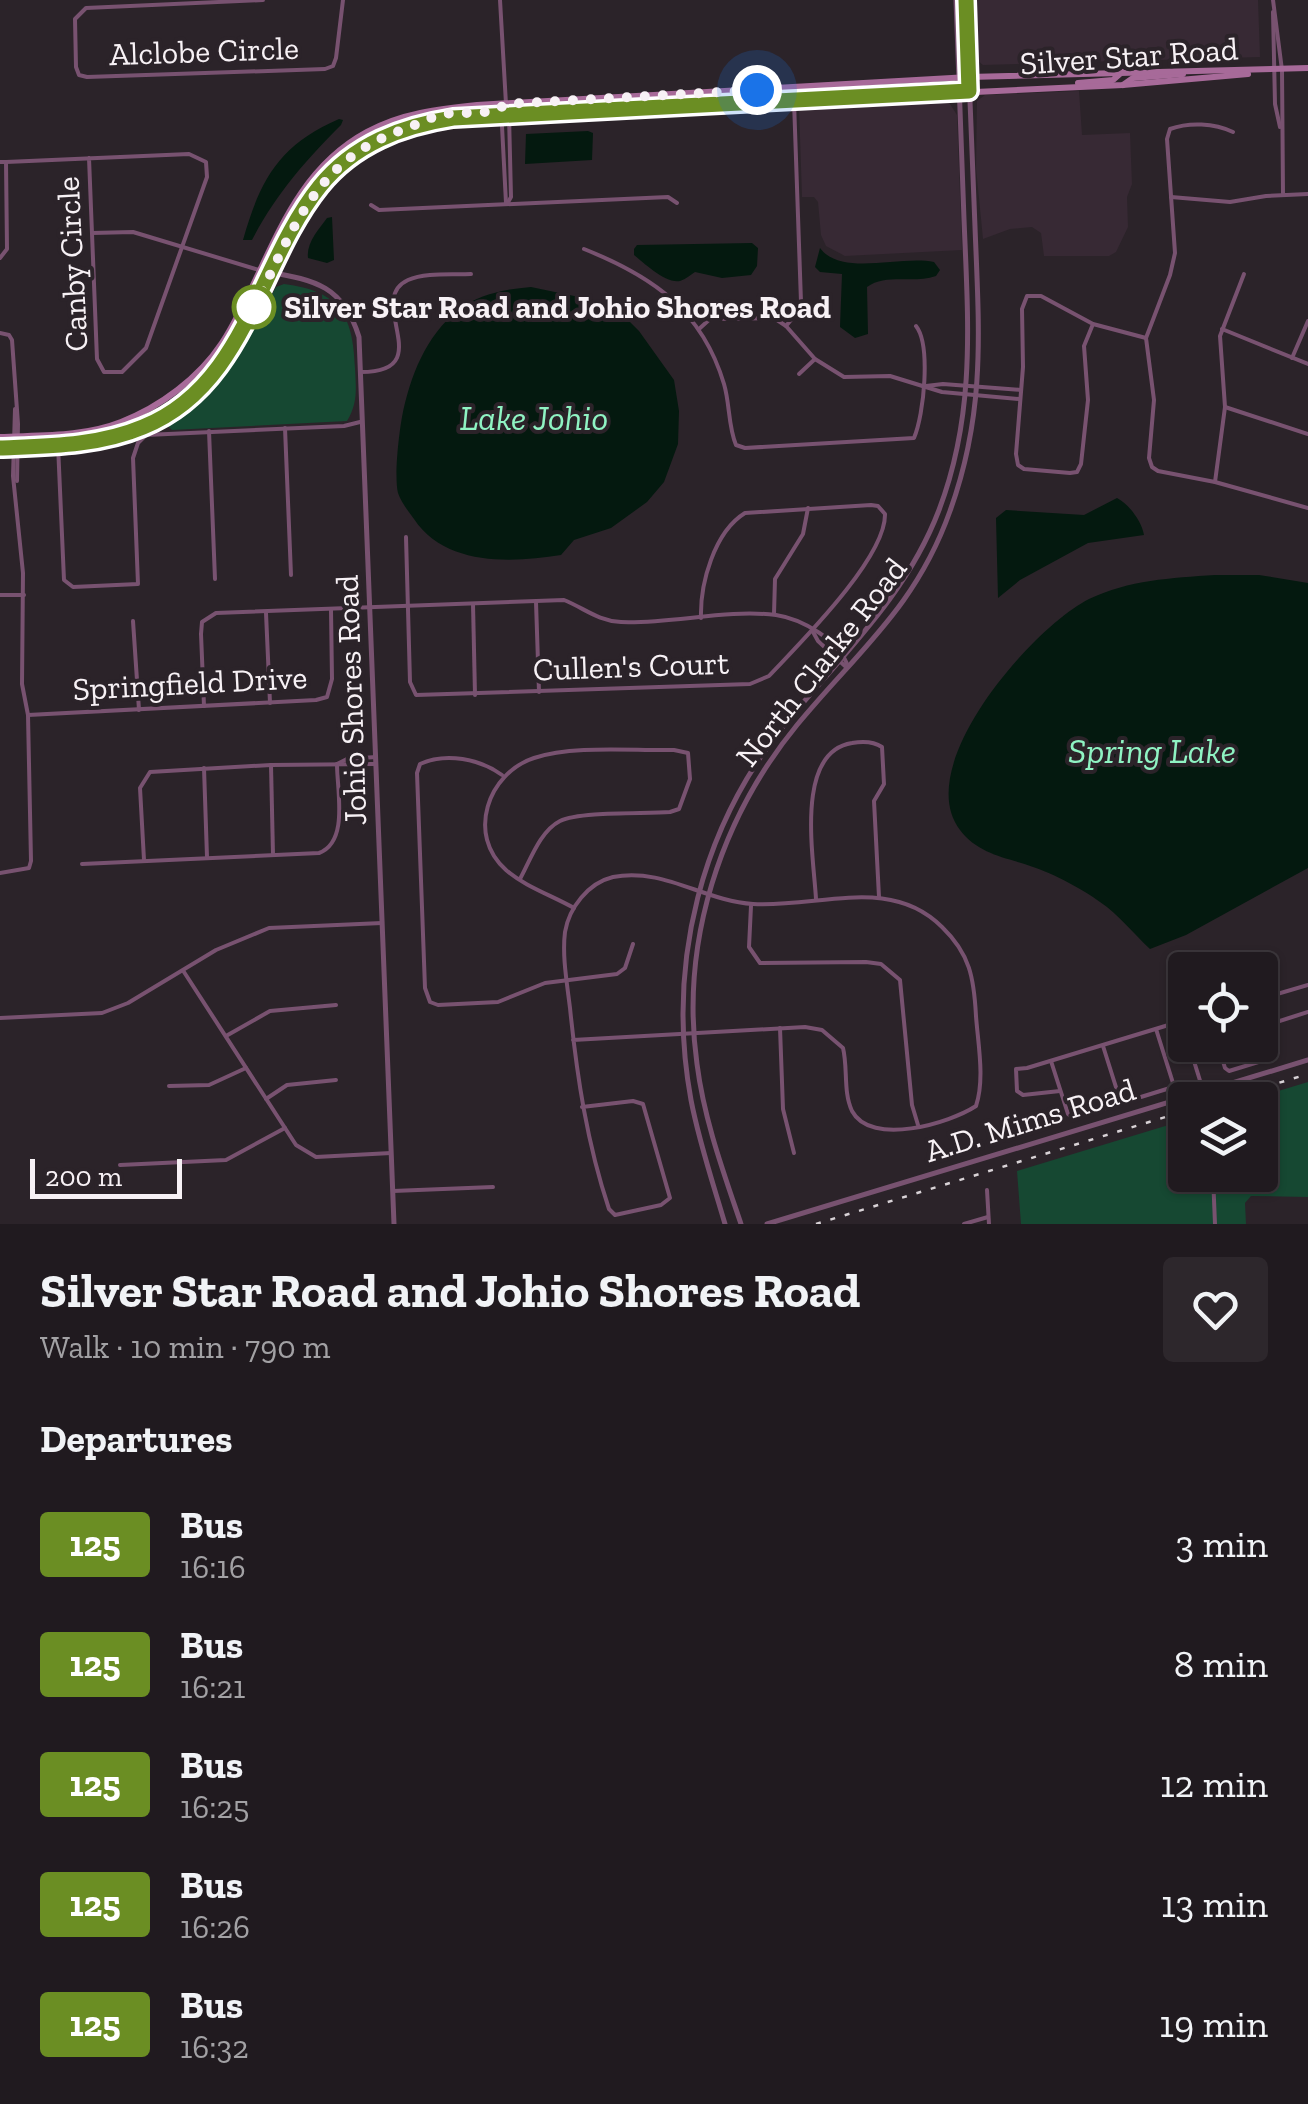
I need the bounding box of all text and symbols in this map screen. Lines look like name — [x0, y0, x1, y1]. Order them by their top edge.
street label: Alclobe Circle — [109, 29, 299, 73]
street label: Silver Star Road — [1019, 29, 1240, 83]
your location — [732, 65, 782, 115]
street label: Canby Circle — [48, 175, 96, 353]
marker: Silver Star Road and Johio Shores Road — [233, 286, 275, 328]
place label: Silver Star Road and Johio Shores Road — [284, 288, 831, 326]
water label: Lake Johio — [460, 397, 608, 439]
street label: North Clarke Road — [728, 550, 915, 774]
street label: Johio Shores Road — [328, 574, 374, 826]
street label: Cullen's Court — [532, 644, 730, 688]
street label: Springfield Drive — [72, 658, 308, 708]
water label: Spring Lake — [1068, 730, 1236, 772]
map controls — [1168, 952, 1278, 1192]
button: locate — [1168, 952, 1278, 1062]
street label: A.D. Mims Road — [920, 1070, 1140, 1170]
button: layers — [1168, 1082, 1278, 1192]
scale bar — [30, 1154, 182, 1198]
text: 200 m — [45, 1160, 122, 1193]
button: heart — [1163, 1257, 1268, 1362]
text: Silver Star Road and Johio Shores Road — [40, 1262, 860, 1319]
text: Walk · 10 min · 790 m — [40, 1328, 330, 1366]
text: Departures — [40, 1416, 232, 1462]
text: Bus — [180, 1502, 243, 1548]
text: 3 min — [1176, 1521, 1268, 1567]
text: 125 — [69, 1523, 121, 1565]
text: 16:16 — [180, 1548, 246, 1586]
text: Bus — [180, 1622, 243, 1668]
text: 8 min — [1174, 1641, 1268, 1687]
text: 125 — [69, 1643, 121, 1685]
text: 16:21 — [180, 1668, 245, 1706]
text: Bus — [180, 1742, 243, 1788]
text: 12 min — [1160, 1761, 1268, 1807]
text: 125 — [69, 1763, 121, 1805]
text: 16:25 — [180, 1788, 249, 1826]
text: Bus — [180, 1862, 243, 1908]
text: 13 min — [1161, 1881, 1268, 1927]
text: 125 — [69, 1883, 121, 1925]
text: 16:26 — [180, 1908, 250, 1946]
text: Bus — [180, 1982, 243, 2028]
text: 19 min — [1159, 2001, 1268, 2047]
text: 125 — [69, 2003, 121, 2045]
text: 16:32 — [180, 2028, 249, 2066]

